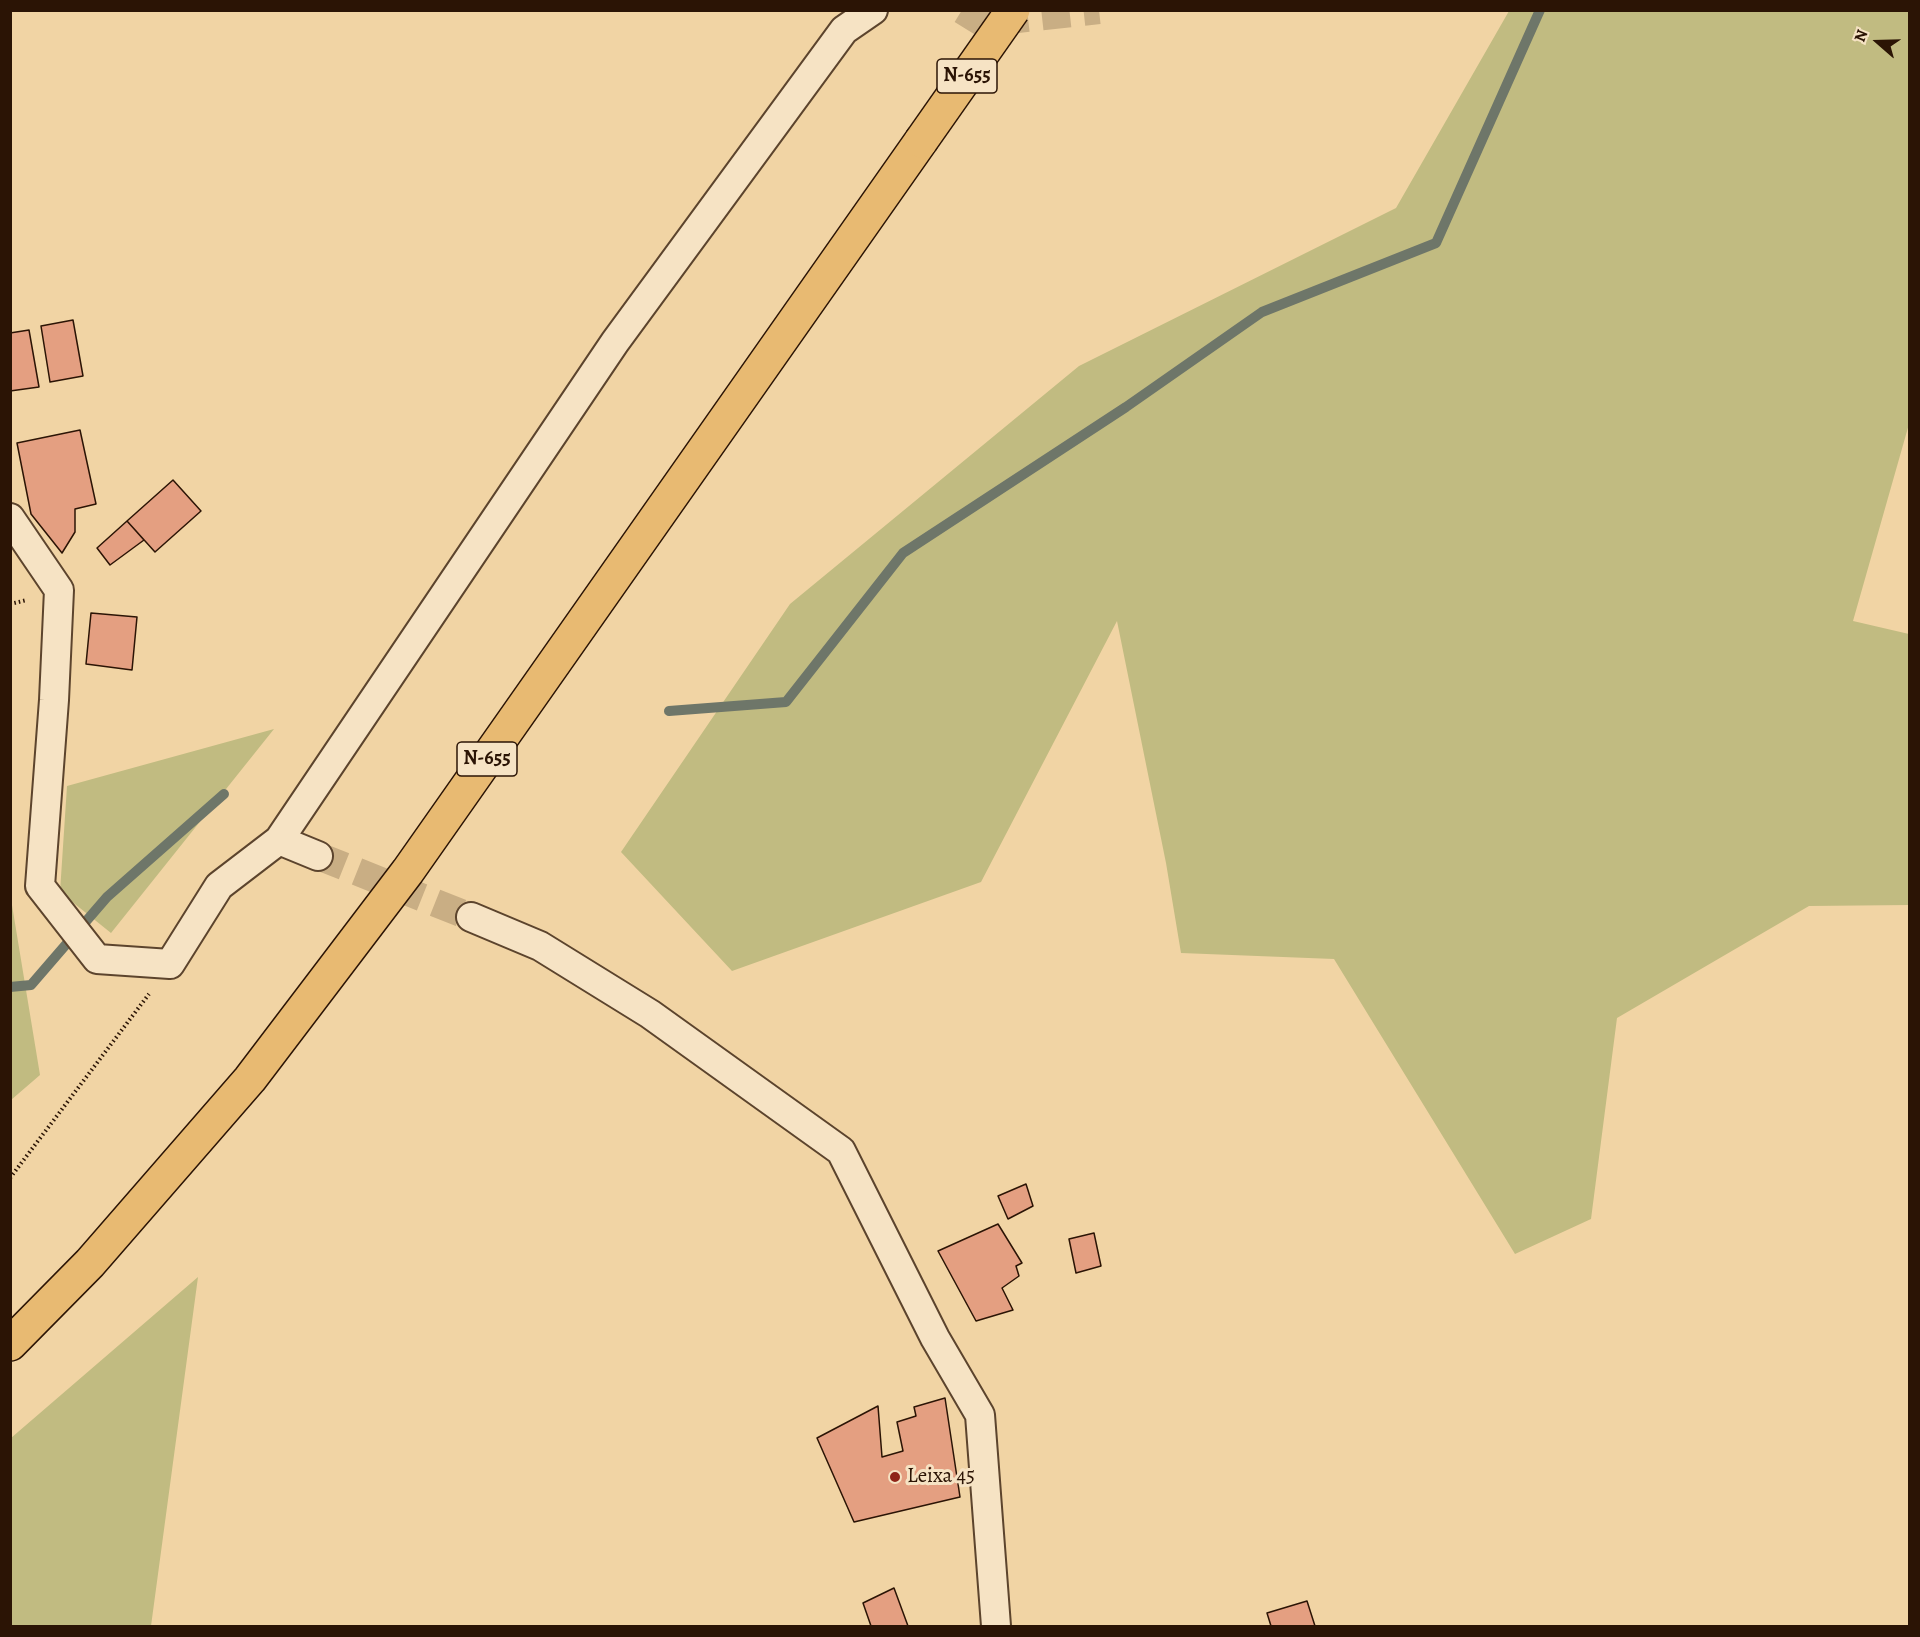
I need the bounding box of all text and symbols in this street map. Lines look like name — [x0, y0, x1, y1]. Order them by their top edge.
north arrow — [1848, 12, 1908, 72]
text: N — [1849, 27, 1873, 45]
road number: N-655 — [937, 59, 997, 93]
road number: N-655 — [457, 742, 517, 776]
place label: Leixa 45 — [907, 1464, 975, 1490]
marker: Leixa 45 — [888, 1470, 902, 1484]

